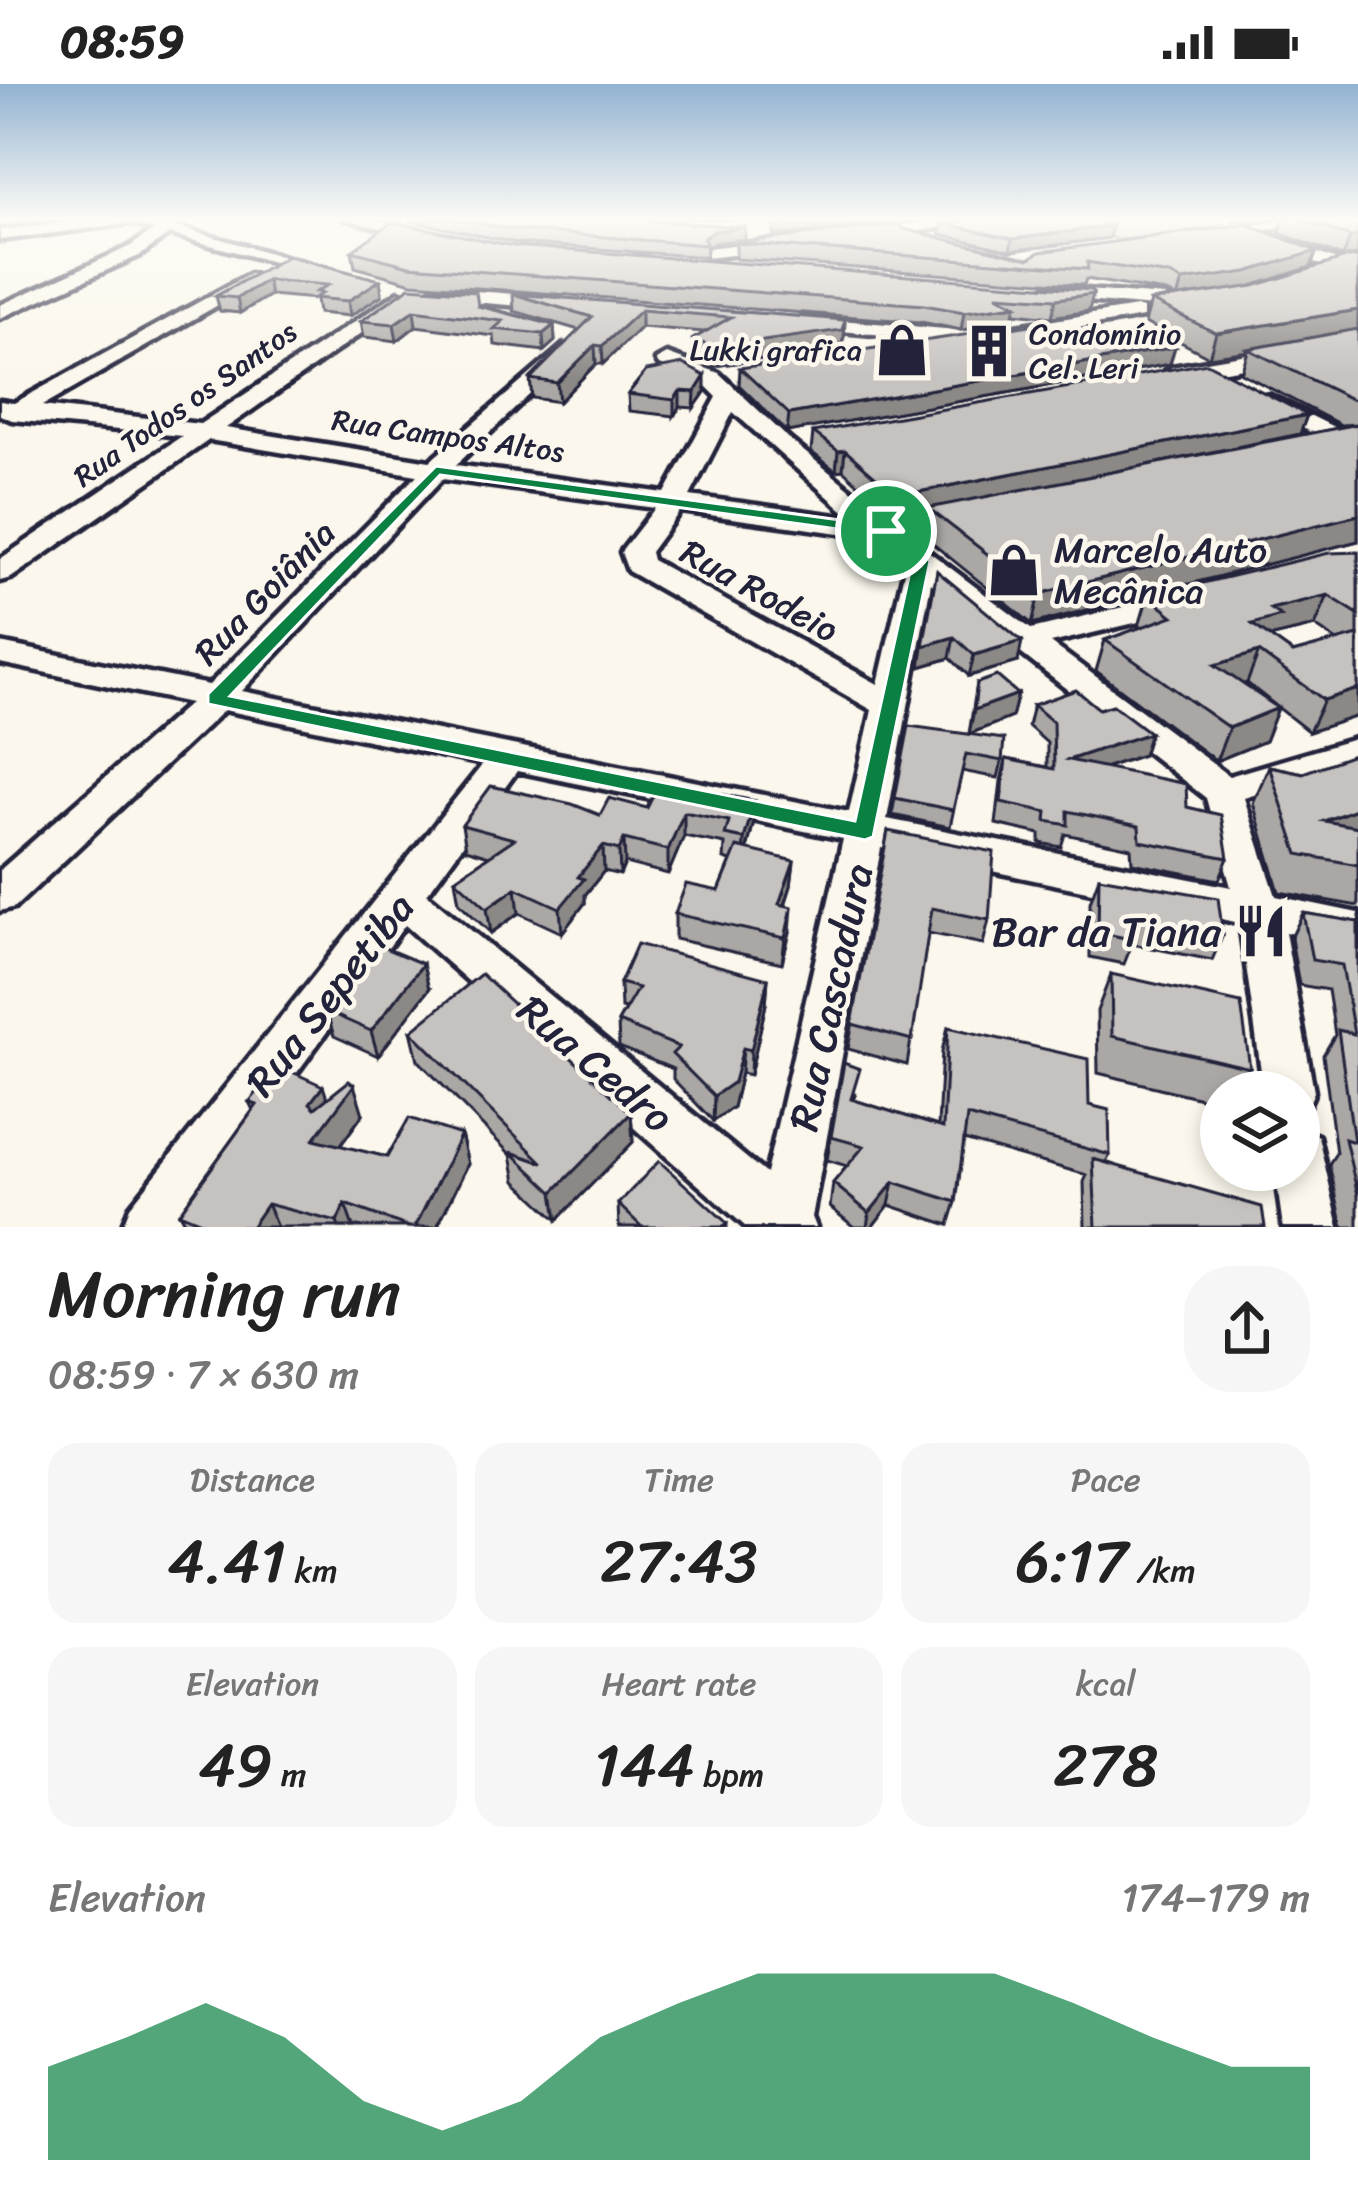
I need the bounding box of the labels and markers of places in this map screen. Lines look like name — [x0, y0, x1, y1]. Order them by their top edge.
place label: Condomínio Cel. Leri — [1029, 307, 1181, 395]
shop icon: Lukki grafica — [873, 321, 931, 379]
building icon: Condomínio Cel. Leri — [960, 322, 1018, 380]
place label: Lukki grafica — [689, 323, 862, 377]
pin — [835, 480, 937, 582]
place label: Marcelo Auto Mecânica — [1054, 518, 1267, 623]
shop icon: Marcelo Auto Mecânica — [985, 541, 1043, 599]
place label: Bar da Tiana — [991, 895, 1222, 969]
restaurant icon: Bar da Tiana — [1232, 902, 1290, 960]

